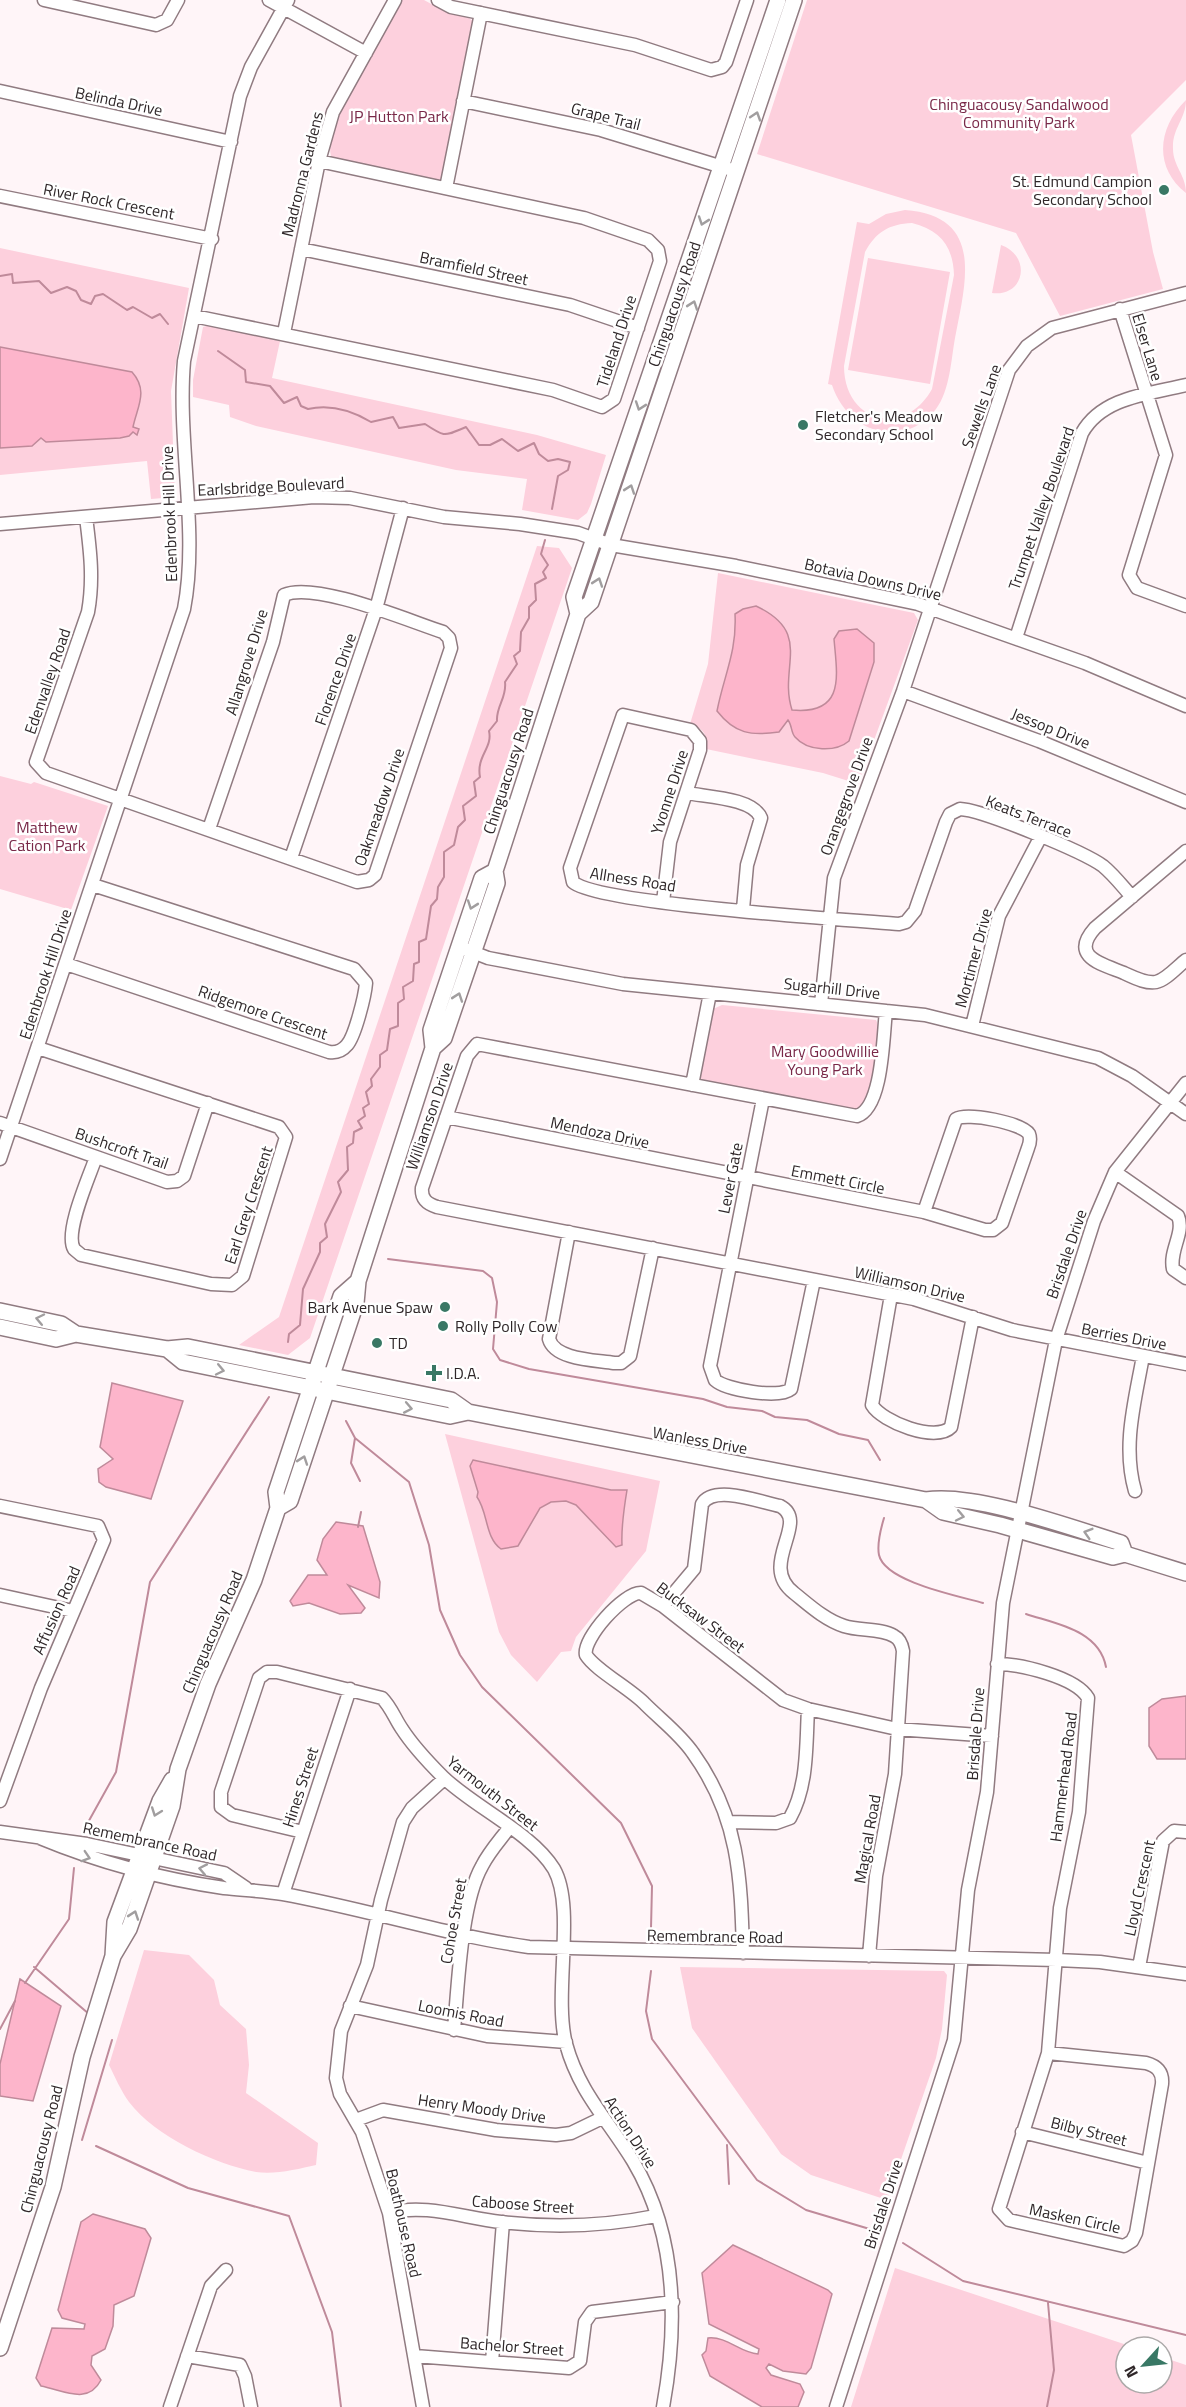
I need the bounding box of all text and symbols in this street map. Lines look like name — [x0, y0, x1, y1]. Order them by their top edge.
street label: Belinda Drive — [73, 80, 165, 122]
park label: Chinguacousy Sandalwood Community Park — [929, 92, 1109, 134]
street label: Grape Trail — [569, 96, 643, 136]
park label: JP Hutton Park — [349, 104, 449, 128]
street label: Madronna Gardens — [275, 109, 329, 239]
one-way arrow — [749, 111, 762, 122]
place label: St. Edmund Campion Secondary School — [1012, 169, 1152, 211]
street label: River Rock Crescent — [41, 177, 177, 226]
marker: St. Edmund Campion Secondary School — [1157, 183, 1171, 197]
one-way arrow — [698, 215, 710, 226]
street label: Chinguacousy Road — [641, 238, 707, 370]
street label: Bramfield Street — [417, 245, 531, 291]
street label: Tideland Drive — [590, 292, 642, 390]
one-way arrow — [685, 300, 698, 311]
street label: Elser Lane — [1126, 310, 1170, 384]
street label: Sewells Lane — [955, 361, 1007, 451]
one-way arrow — [635, 400, 647, 411]
place label: Fletcher's Meadow Secondary School — [815, 404, 943, 446]
marker: Fletcher's Meadow Secondary School — [796, 418, 810, 432]
street label: Trumpet Valley Boulevard — [1002, 423, 1080, 593]
street label: Edenbrook Hill Drive — [155, 446, 183, 582]
street label: Earlsbridge Boulevard — [197, 470, 345, 502]
one-way arrow — [622, 484, 635, 495]
street label: Botavia Downs Drive — [802, 552, 944, 606]
one-way arrow — [591, 577, 604, 588]
street label: Allangrove Drive — [219, 606, 273, 718]
street label: Edenvalley Road — [18, 625, 76, 737]
street label: Florence Drive — [308, 630, 362, 728]
street label: Jessop Drive — [1008, 701, 1094, 755]
street label: Chinguacousy Road — [476, 705, 540, 837]
street label: Orangegrove Drive — [813, 733, 879, 859]
street label: Oakmeadow Drive — [348, 745, 410, 869]
street label: Yvonne Drive — [644, 747, 694, 837]
street label: Keats Terrace — [982, 789, 1076, 843]
park label: Matthew Cation Park — [8, 815, 86, 857]
street label: Allness Road — [588, 860, 678, 898]
one-way arrow — [467, 899, 480, 910]
street label: Edenbrook Hill Drive — [13, 906, 77, 1042]
street label: Mortimer Drive — [948, 906, 998, 1010]
street label: Sugarhill Drive — [783, 971, 881, 1005]
street label: Ridgemore Crescent — [195, 979, 331, 1046]
one-way arrow — [451, 992, 464, 1003]
park label: Mary Goodwillie Young Park — [771, 1039, 879, 1081]
street label: Williamson Drive — [399, 1059, 459, 1173]
street label: Mendoza Drive — [548, 1110, 652, 1154]
street label: Bushcroft Trail — [72, 1121, 172, 1175]
street label: Lever Gate — [711, 1140, 749, 1216]
street label: Earl Grey Crescent — [218, 1143, 278, 1267]
street label: Emmett Circle — [789, 1158, 887, 1200]
street label: Brisdale Drive — [1039, 1206, 1093, 1302]
street label: Williamson Drive — [852, 1260, 968, 1308]
place label: Bark Avenue Spaw — [308, 1295, 433, 1319]
marker: Bark Avenue Spaw — [438, 1300, 452, 1314]
one-way arrow — [35, 1314, 45, 1327]
place label: Rolly Polly Cow — [455, 1314, 557, 1338]
street label: Berries Drive — [1079, 1316, 1169, 1356]
marker: Rolly Polly Cow — [436, 1319, 450, 1333]
place label: TD — [389, 1331, 408, 1355]
marker: TD — [370, 1336, 384, 1350]
place label: I.D.A. — [446, 1361, 480, 1385]
one-way arrow — [214, 1363, 224, 1376]
marker: I.D.A. — [427, 1366, 441, 1380]
one-way arrow — [403, 1401, 413, 1414]
street label: Wanless Drive — [651, 1420, 749, 1460]
one-way arrow — [296, 1455, 309, 1466]
one-way arrow — [955, 1509, 965, 1522]
one-way arrow — [1083, 1528, 1094, 1540]
street label: Affusion Road — [26, 1562, 86, 1658]
street label: Chinguacousy Road — [175, 1567, 249, 1697]
street label: Bucksaw Street — [652, 1576, 751, 1659]
street label: Brisdale Drive — [960, 1687, 990, 1781]
street label: Hammerhead Road — [1043, 1711, 1083, 1843]
street label: Hines Street — [276, 1743, 324, 1830]
street label: Yarmouth Street — [442, 1750, 544, 1837]
street label: Magical Road — [847, 1793, 887, 1885]
one-way arrow — [151, 1806, 163, 1817]
street label: Remembrance Road — [81, 1815, 219, 1867]
street label: Lloyd Crescent — [1117, 1837, 1161, 1938]
one-way arrow — [80, 1849, 91, 1862]
one-way arrow — [199, 1863, 209, 1876]
street label: Cohoe Street — [434, 1876, 472, 1966]
one-way arrow — [126, 1911, 139, 1921]
street label: Remembrance Road — [647, 1923, 783, 1949]
street label: Loomis Road — [416, 1993, 506, 2033]
street label: Chinguacousy Road — [13, 2082, 69, 2216]
street label: Henry Moody Drive — [416, 2087, 548, 2129]
street label: Action Drive — [599, 2091, 663, 2173]
street label: Bilby Street — [1048, 2110, 1130, 2152]
street label: Brisdale Drive — [857, 2156, 909, 2252]
street label: Boathouse Road — [380, 2166, 428, 2280]
street label: Caboose Street — [471, 2188, 575, 2220]
street label: Masken Circle — [1027, 2197, 1123, 2239]
street label: Bachelor Street — [459, 2330, 565, 2362]
north arrow — [1114, 2335, 1174, 2395]
text: N — [1117, 2361, 1144, 2382]

